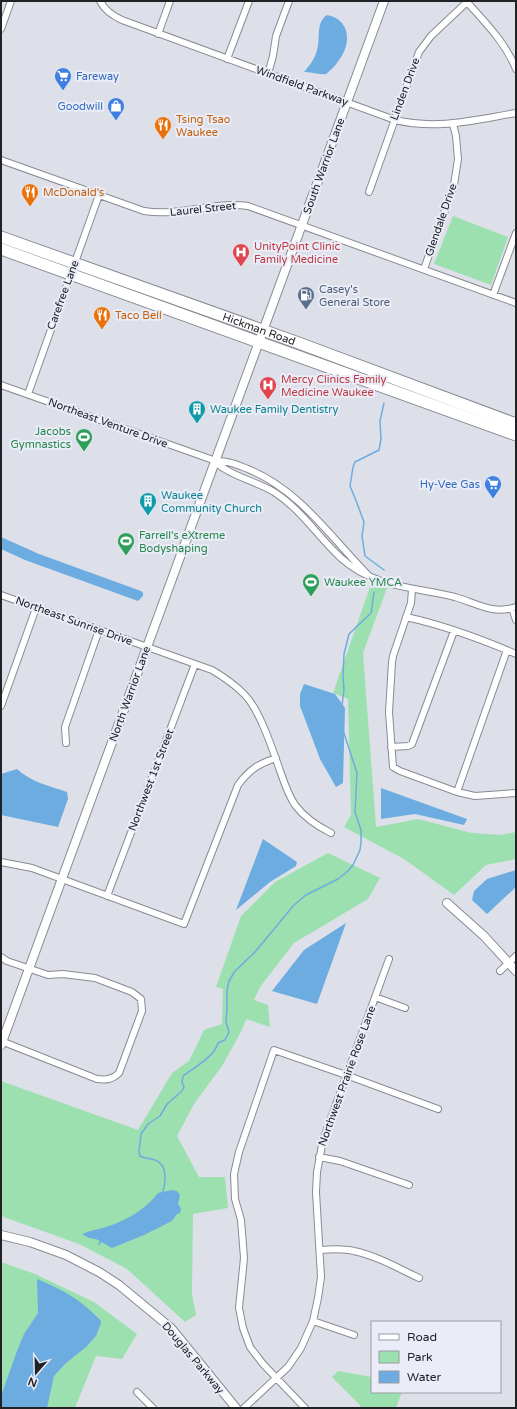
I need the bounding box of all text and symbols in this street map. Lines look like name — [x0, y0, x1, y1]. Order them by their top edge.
street label: Linden Drive — [388, 56, 422, 122]
street label: Windfield Parkway — [254, 63, 350, 109]
supermarket icon: Fareway — [53, 66, 73, 91]
place label: Fareway — [76, 70, 119, 83]
shop icon: Goodwill — [106, 96, 126, 121]
place label: Goodwill — [57, 100, 103, 113]
place label: Tsing Tsao Waukee — [176, 113, 231, 139]
restaurant icon: Tsing Tsao Waukee — [153, 115, 173, 140]
street label: South Warrior Lane — [301, 116, 347, 216]
restaurant icon: McDonald's — [20, 182, 40, 207]
street label: Glendale Drive — [422, 182, 460, 258]
place label: McDonald's — [43, 186, 104, 199]
street label: Laurel Street — [169, 199, 237, 219]
place label: UnityPoint Clinic Family Medicine — [254, 240, 340, 266]
hospital icon: UnityPoint Clinic Family Medicine — [231, 242, 251, 267]
street label: Carefree Lane — [44, 258, 82, 332]
place label: Casey's General Store — [319, 283, 390, 309]
fuel station icon: Casey's General Store — [296, 285, 316, 310]
restaurant icon: Taco Bell — [92, 305, 112, 330]
place label: Taco Bell — [115, 309, 162, 322]
street label: Hickman Road — [221, 310, 297, 348]
place label: Mercy Clinics Family Medicine Waukee — [281, 373, 387, 399]
hospital icon: Mercy Clinics Family Medicine Waukee — [258, 375, 278, 400]
street label: Northeast Venture Drive — [47, 395, 169, 451]
building icon: Waukee Family Dentistry — [187, 399, 207, 424]
place label: Waukee Family Dentistry — [210, 403, 339, 416]
place label: Jacobs Gymnastics — [10, 425, 71, 451]
sports icon: Jacobs Gymnastics — [74, 427, 94, 452]
supermarket icon: Hy-Vee Gas — [483, 474, 503, 499]
place label: Hy-Vee Gas — [420, 478, 480, 491]
place label: Waukee Community Church — [161, 489, 262, 515]
building icon: Waukee Community Church — [138, 491, 158, 516]
place label: Farrell's eXtreme Bodyshaping — [139, 529, 225, 555]
sports icon: Farrell's eXtreme Bodyshaping — [116, 531, 136, 556]
sports icon: Waukee YMCA — [301, 572, 321, 597]
place label: Waukee YMCA — [324, 576, 402, 589]
street label: Northeast Sunrise Drive — [14, 594, 134, 648]
street label: North Warrior Lane — [107, 645, 153, 743]
street label: Northwest 1st Street — [126, 727, 176, 833]
street label: Northwest Prairie Rose Lane — [316, 1004, 378, 1148]
street label: Douglas Parkway — [159, 1320, 227, 1397]
legend — [371, 1321, 501, 1393]
text: Road — [407, 1330, 437, 1344]
text: Park — [407, 1350, 433, 1364]
north arrow — [16, 1353, 56, 1393]
text: Water — [407, 1370, 442, 1384]
text: N — [26, 1374, 39, 1390]

